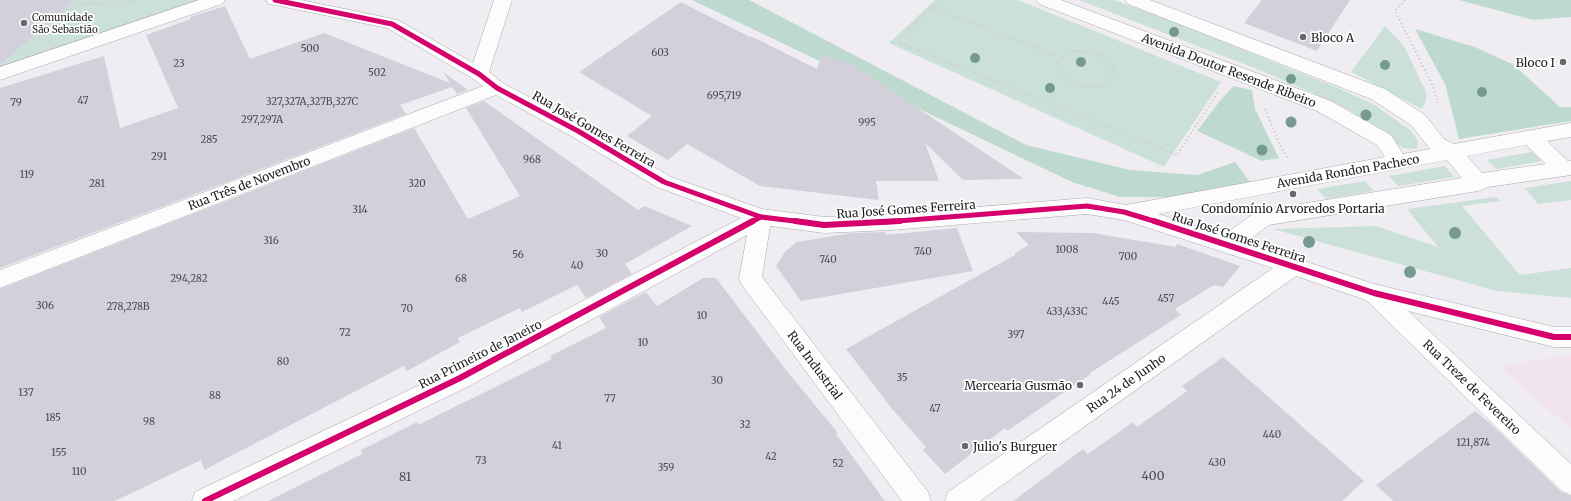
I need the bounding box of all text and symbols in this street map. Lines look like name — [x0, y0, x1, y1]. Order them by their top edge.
place label: Comunidade São Sebastião — [32, 11, 98, 36]
marker: Comunidade São Sebastião — [19, 18, 29, 28]
street label: Avenida Doutor Resende Ribeiro — [1139, 29, 1318, 110]
place label: Bloco A — [1311, 30, 1355, 45]
marker: Bloco A — [1298, 32, 1308, 42]
house number: 500 — [301, 42, 319, 55]
house number: 603 — [651, 46, 669, 59]
place label: Bloco I — [1516, 55, 1555, 70]
house number: 23 — [173, 57, 185, 70]
marker: Bloco I — [1558, 57, 1568, 67]
house number: 502 — [368, 66, 386, 79]
street label: Rua José Gomes Ferreira — [530, 88, 659, 171]
house number: 695,719 — [707, 89, 741, 102]
house number: 47 — [78, 94, 89, 107]
house number: 327,327A,327B,327C — [266, 95, 359, 108]
house number: 79 — [10, 96, 22, 109]
house number: 297,297A — [241, 113, 284, 126]
house number: 995 — [858, 116, 876, 129]
house number: 285 — [200, 133, 218, 146]
house number: 291 — [151, 150, 167, 163]
street label: Avenida Rondon Pacheco — [1275, 151, 1421, 191]
street label: Rua Três de Novembro — [186, 153, 312, 213]
house number: 968 — [523, 153, 541, 166]
house number: 119 — [20, 168, 34, 181]
house number: 281 — [89, 177, 105, 190]
house number: 320 — [408, 177, 426, 190]
marker: Condomínio Arvoredos Portaria — [1288, 189, 1298, 199]
street label: Rua José Gomes Ferreira — [836, 197, 977, 221]
place label: Condomínio Arvoredos Portaria — [1201, 201, 1385, 216]
house number: 314 — [352, 203, 368, 216]
street label: Rua José Gomes Ferreira — [1170, 208, 1308, 266]
house number: 316 — [263, 234, 279, 247]
house number: 1008 — [1056, 243, 1079, 256]
house number: 740 — [914, 245, 932, 258]
house number: 30 — [596, 247, 608, 260]
house number: 56 — [512, 248, 524, 261]
house number: 700 — [1119, 250, 1137, 263]
house number: 740 — [819, 253, 837, 266]
house number: 40 — [571, 259, 583, 272]
house number: 294,282 — [170, 272, 208, 285]
house number: 68 — [455, 272, 467, 285]
house number: 457 — [1158, 292, 1174, 305]
house number: 445 — [1102, 295, 1120, 308]
house number: 306 — [36, 299, 54, 312]
house number: 278,278B — [106, 300, 150, 313]
house number: 70 — [401, 302, 413, 315]
house number: 433,433C — [1046, 305, 1088, 318]
house number: 10 — [697, 309, 707, 322]
street label: Rua Primeiro de Janeiro — [416, 316, 544, 392]
house number: 72 — [339, 326, 351, 339]
street label: Rua Industrial — [784, 328, 846, 403]
house number: 397 — [1007, 328, 1025, 341]
house number: 10 — [638, 336, 648, 349]
street label: Rua Treze de Fevereiro — [1420, 336, 1524, 438]
street label: Rua 24 de Junho — [1084, 350, 1168, 416]
house number: 80 — [277, 355, 289, 368]
house number: 35 — [896, 371, 908, 384]
house number: 30 — [711, 374, 723, 387]
place label: Mercearia Gusmão — [964, 378, 1072, 393]
marker: Mercearia Gusmão — [1075, 380, 1085, 390]
house number: 137 — [18, 386, 34, 399]
house number: 88 — [209, 389, 221, 402]
house number: 77 — [604, 392, 616, 405]
house number: 47 — [930, 402, 941, 415]
house number: 185 — [45, 411, 61, 424]
house number: 98 — [143, 415, 155, 428]
house number: 32 — [739, 418, 751, 431]
house number: 440 — [1263, 428, 1281, 441]
house number: 121,874 — [1456, 436, 1490, 449]
house number: 41 — [552, 439, 562, 452]
place label: Julio's Burguer — [972, 439, 1058, 454]
marker: Julio's Burguer — [960, 441, 970, 451]
house number: 155 — [51, 446, 67, 459]
house number: 42 — [765, 450, 777, 463]
house number: 73 — [475, 454, 487, 467]
house number: 430 — [1208, 456, 1226, 469]
house number: 52 — [832, 457, 844, 470]
house number: 359 — [658, 461, 674, 474]
house number: 110 — [72, 465, 86, 478]
house number: 400 — [1142, 468, 1165, 483]
house number: 81 — [399, 469, 412, 484]

